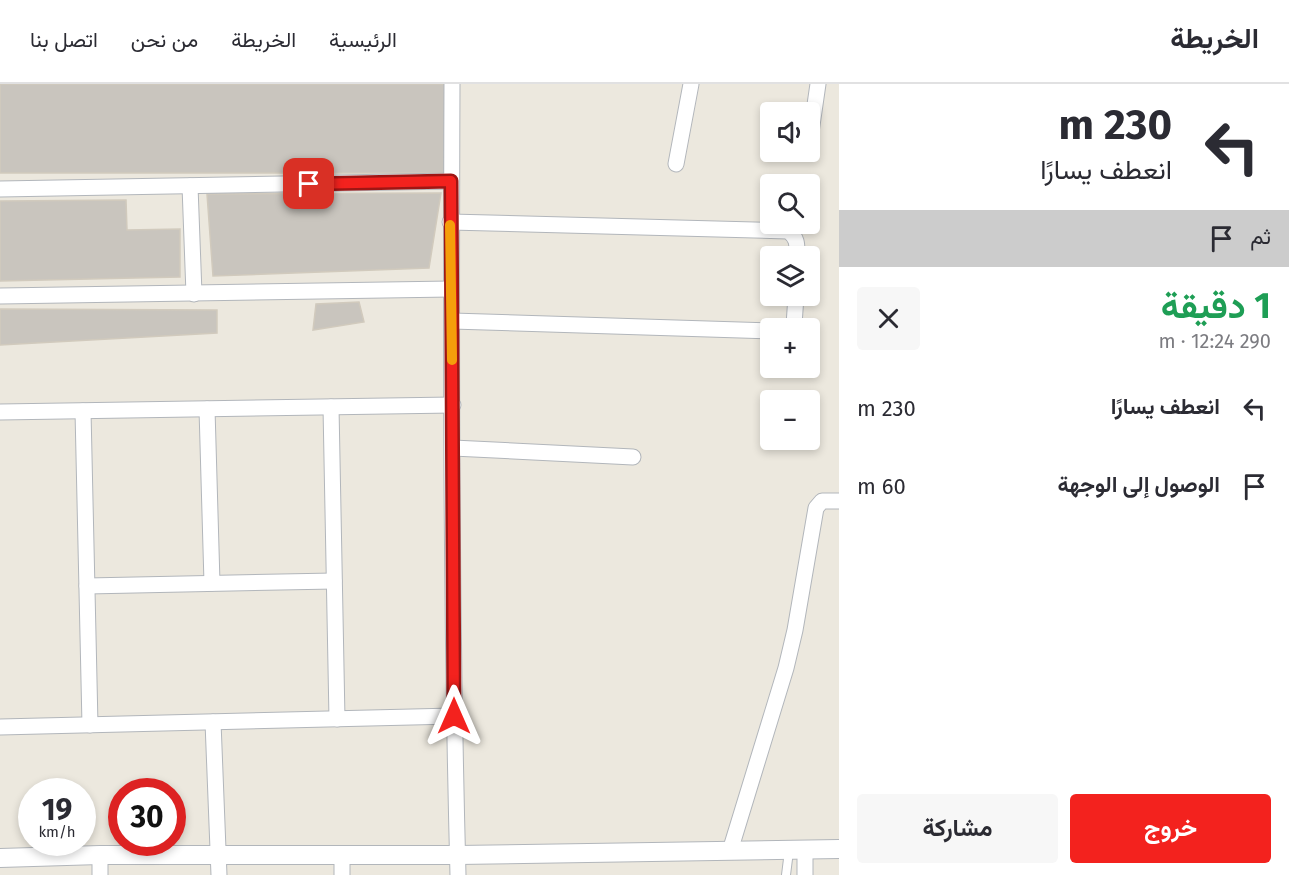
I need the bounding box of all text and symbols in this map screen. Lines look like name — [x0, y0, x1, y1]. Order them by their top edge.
text: الخريطة — [1170, 22, 1259, 55]
text: اتصل بنا — [30, 27, 98, 53]
text: من نحن — [131, 27, 198, 53]
text: الخريطة — [231, 27, 296, 53]
text: الرئيسية — [329, 27, 397, 53]
text: 230 m — [1059, 100, 1172, 150]
map controls — [760, 102, 820, 450]
button: sound — [760, 102, 820, 162]
icon: left — [1193, 108, 1271, 186]
text: انعطف يسارًا — [1040, 154, 1172, 186]
pin — [283, 158, 334, 209]
icon: arrive — [292, 167, 325, 200]
button: search — [760, 174, 820, 234]
icon: arrive — [1205, 222, 1238, 255]
text: ثم — [1250, 223, 1271, 250]
button: layers — [760, 246, 820, 306]
text: 1 دقيقة — [1161, 284, 1271, 328]
button: close — [857, 287, 920, 350]
button: + — [760, 318, 820, 378]
text: 290 m · 12:24 — [1158, 329, 1271, 353]
button: − — [760, 390, 820, 450]
icon: left — [1238, 392, 1271, 425]
text: انعطف يسارًا — [1111, 393, 1220, 420]
text: 230 m — [857, 395, 916, 422]
icon: arrive — [1238, 470, 1271, 503]
text: الوصول إلى الوجهة — [1057, 471, 1220, 498]
text: 60 m — [857, 473, 906, 500]
position arrow — [422, 684, 486, 748]
speed limit sign: 30 — [108, 778, 186, 856]
text: 19 — [42, 792, 72, 828]
button: مشاركة — [857, 794, 1058, 863]
button: خروج — [1070, 794, 1271, 863]
text: km/h — [38, 823, 76, 841]

